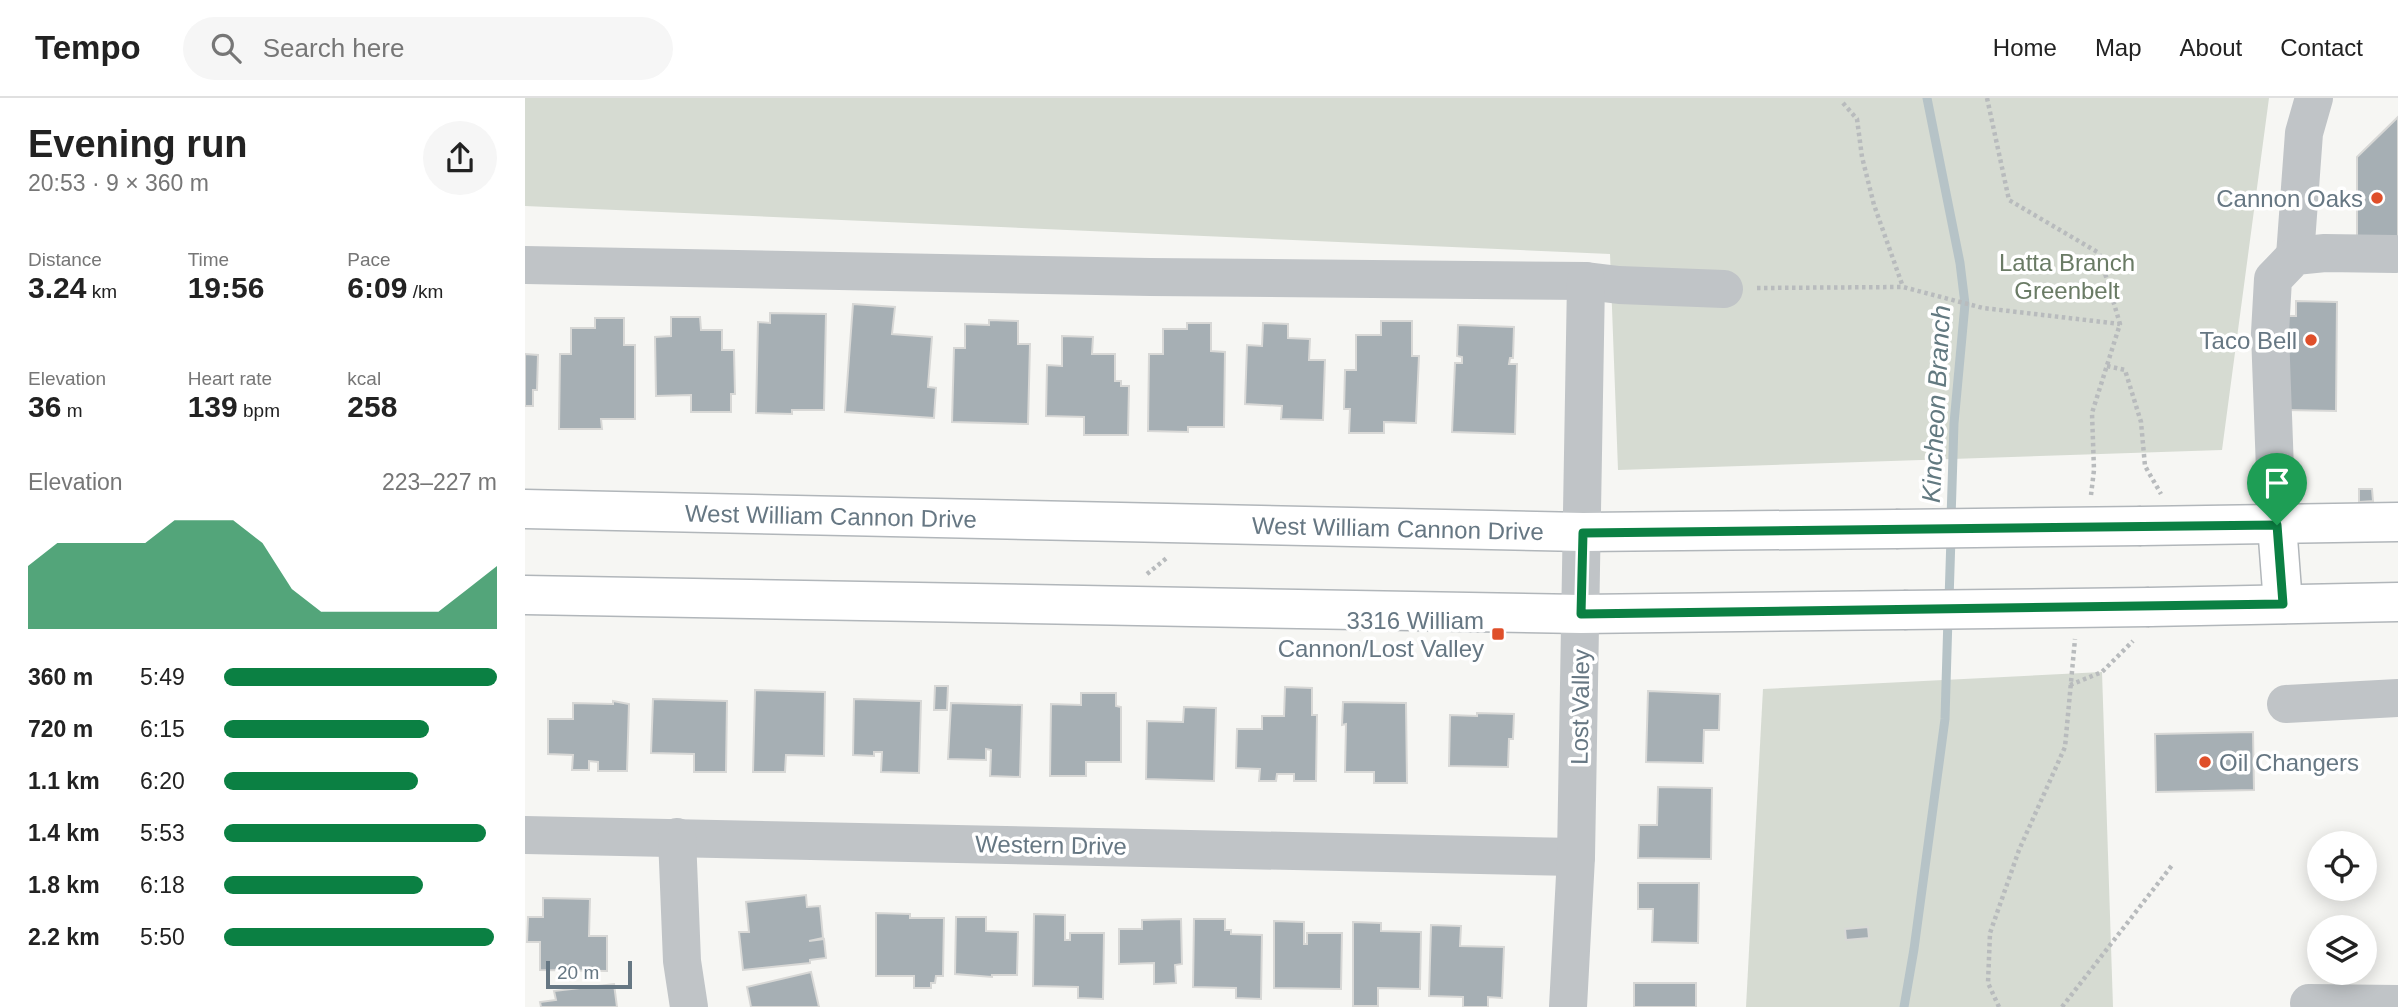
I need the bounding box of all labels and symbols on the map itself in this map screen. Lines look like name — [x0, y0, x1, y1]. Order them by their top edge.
place label: Cannon Oaks — [2216, 185, 2363, 212]
marker: Cannon Oaks — [2369, 190, 2385, 206]
park label: Latta Branch Greenbelt — [1999, 249, 2135, 304]
water label: Kincheon Branch — [1916, 304, 1956, 504]
place label: Taco Bell — [2200, 327, 2297, 354]
marker: Taco Bell — [2303, 332, 2319, 348]
pin — [2247, 453, 2307, 525]
street label: West William Cannon Drive — [685, 499, 977, 532]
street label: West William Cannon Drive — [1252, 511, 1544, 545]
place label: 3316 William Cannon/Lost Valley — [1278, 607, 1484, 662]
marker: 3316 William Cannon/Lost Valley — [1490, 626, 1506, 642]
street label: Lost Valley — [1565, 649, 1595, 765]
place label: Oil Changers — [2219, 749, 2359, 776]
marker: Oil Changers — [2197, 754, 2213, 770]
street label: Western Drive — [975, 830, 1127, 860]
scale bar — [546, 958, 632, 990]

